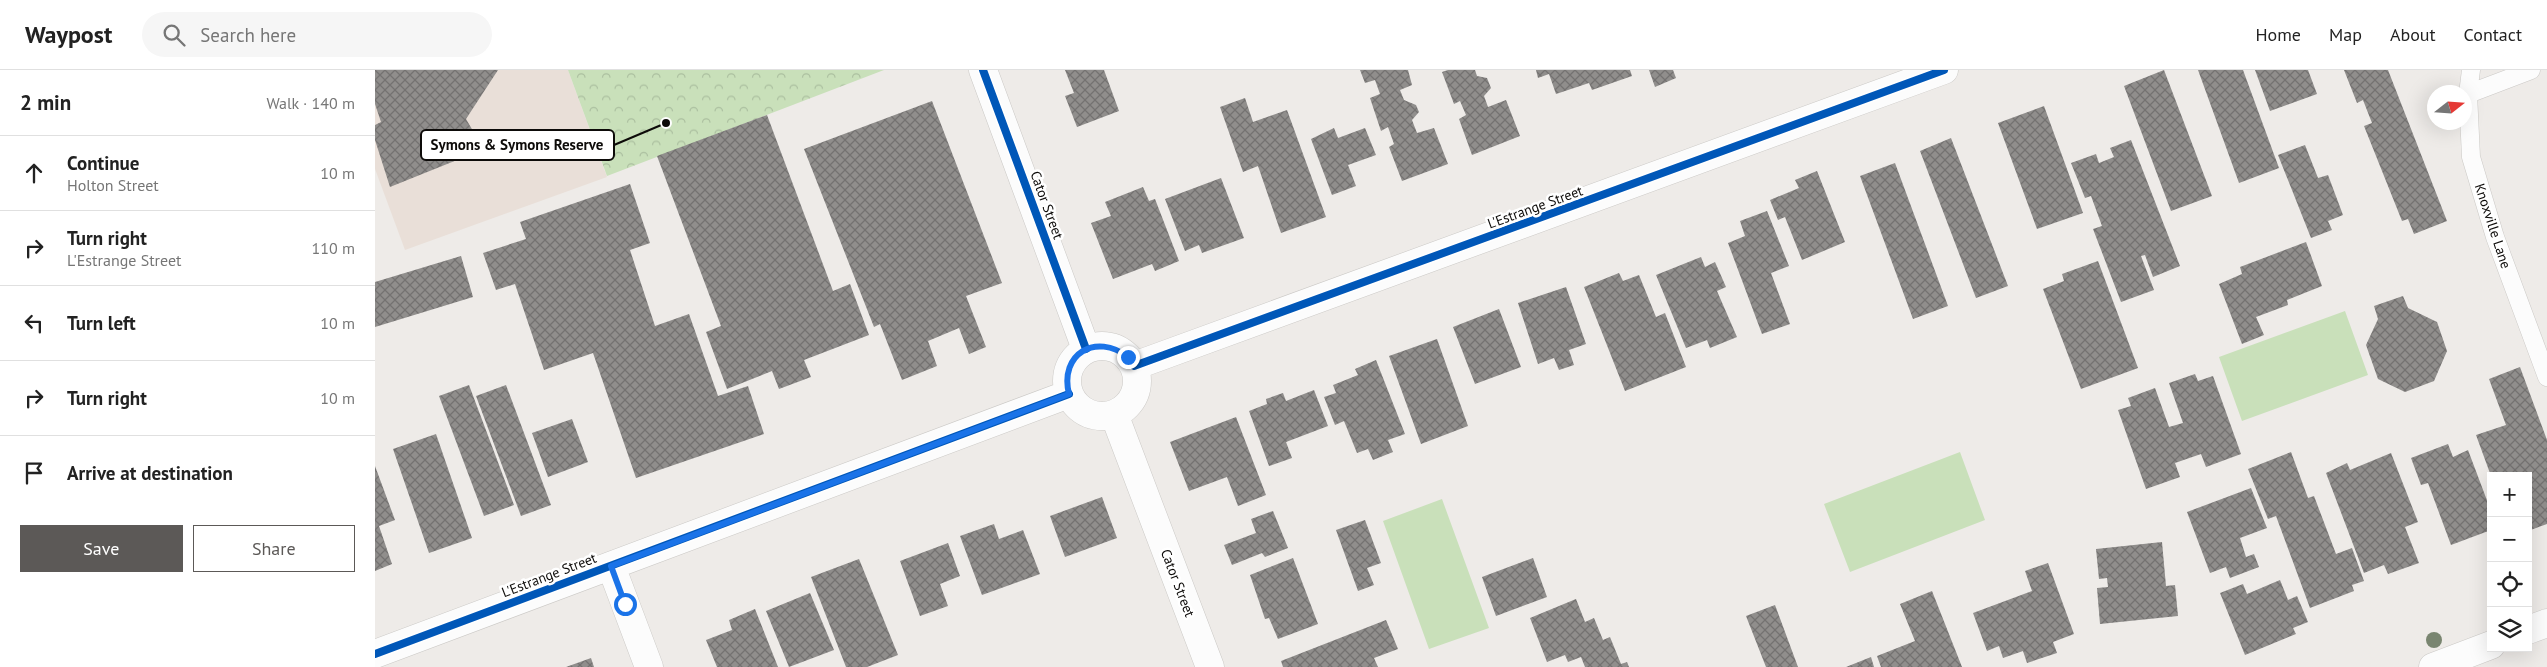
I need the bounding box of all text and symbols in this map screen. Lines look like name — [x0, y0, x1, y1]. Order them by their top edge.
search box — [142, 12, 492, 57]
text: Waypost — [25, 19, 112, 50]
icon: search — [160, 21, 188, 49]
text: Search here — [200, 23, 296, 47]
text: Home — [2255, 23, 2301, 46]
text: Map — [2329, 23, 2362, 46]
text: About — [2390, 23, 2436, 46]
text: Contact — [2464, 23, 2522, 46]
north arrow — [2427, 85, 2472, 130]
text: 2 min — [20, 89, 71, 116]
text: Walk · 140 m — [266, 93, 355, 113]
callout: Symons & Symons Reserve — [421, 130, 614, 160]
text: Symons & Symons Reserve — [431, 135, 604, 154]
text: Continue — [67, 151, 139, 175]
icon: ahead — [20, 159, 48, 187]
text: 10 m — [320, 163, 355, 183]
street label: Cator Street — [1026, 169, 1068, 242]
text: Holton Street — [67, 175, 159, 195]
street label: L'Estrange Street — [1485, 181, 1585, 233]
street label: Knoxville Lane — [2471, 181, 2515, 271]
text: Turn right — [67, 226, 147, 250]
icon: right — [20, 234, 48, 262]
text: 110 m — [312, 238, 355, 258]
text: L'Estrange Street — [67, 250, 182, 270]
icon: left — [20, 309, 48, 337]
text: Turn left — [67, 311, 136, 335]
text: 10 m — [320, 313, 355, 333]
route end — [1117, 346, 1140, 369]
icon: right — [20, 384, 48, 412]
text: Turn right — [67, 386, 147, 410]
text: 10 m — [320, 388, 355, 408]
icon: arrive — [20, 459, 48, 487]
text: Arrive at destination — [67, 461, 233, 485]
map controls — [2487, 472, 2532, 652]
button: + — [2487, 472, 2532, 517]
button: − — [2487, 517, 2532, 562]
button: Save — [20, 525, 183, 572]
button: Share — [193, 525, 355, 572]
street label: Cator Street — [1157, 547, 1199, 620]
street label: L'Estrange Street — [499, 549, 599, 601]
button: locate — [2487, 562, 2532, 607]
route start — [614, 593, 637, 616]
button: layers — [2487, 607, 2532, 652]

